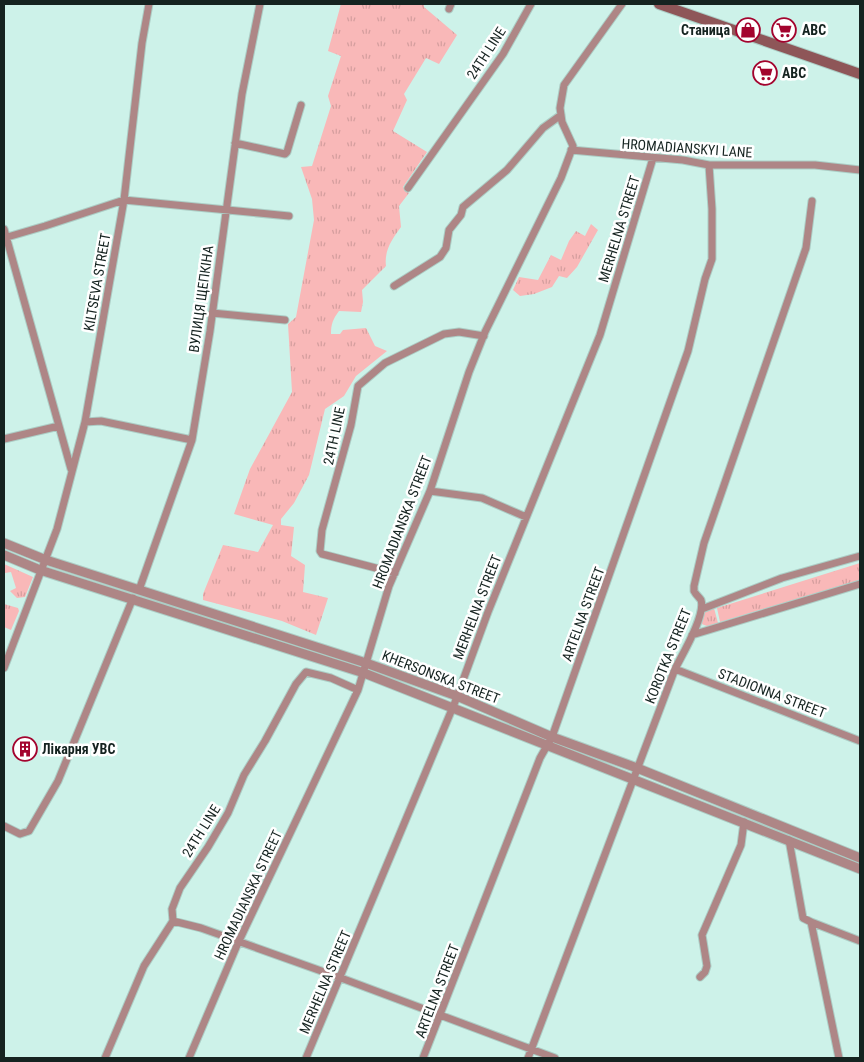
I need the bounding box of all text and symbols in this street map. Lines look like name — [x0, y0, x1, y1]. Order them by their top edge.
shop icon: Станица — [735, 17, 761, 43]
supermarket icon: АВС — [771, 17, 797, 43]
place label: Станица — [681, 22, 730, 38]
place label: АВС — [802, 22, 826, 38]
street label: 24TH LINE — [463, 24, 509, 82]
supermarket icon: ABC — [752, 60, 778, 86]
place label: ABC — [782, 65, 806, 81]
street label: HROMADIANSKYI LANE — [621, 135, 753, 161]
street label: MERHELNA STREET — [595, 174, 643, 284]
street label: KILTSEVA STREET — [81, 232, 113, 332]
street label: ВУЛИЦЯ ЩЕПКІНА — [186, 244, 216, 354]
street label: 24TH LINE — [320, 406, 348, 466]
street label: HROMADIANSKA STREET — [369, 453, 435, 591]
street label: MERHELNA STREET — [450, 552, 504, 662]
street label: ARTELNA STREET — [559, 565, 607, 663]
street label: KOROTKA STREET — [642, 606, 694, 706]
street label: KHERSONSKA STREET — [380, 647, 502, 707]
street label: STADIONNA STREET — [716, 665, 828, 721]
building icon: Лікарня УВС — [12, 736, 38, 762]
place label: Лікарня УВС — [42, 741, 115, 757]
street label: 24TH LINE — [179, 802, 223, 860]
street label: HROMADIANSKA STREET — [211, 828, 285, 962]
street label: MERHELNA STREET — [296, 928, 354, 1036]
street label: ARTELNA STREET — [412, 942, 462, 1040]

